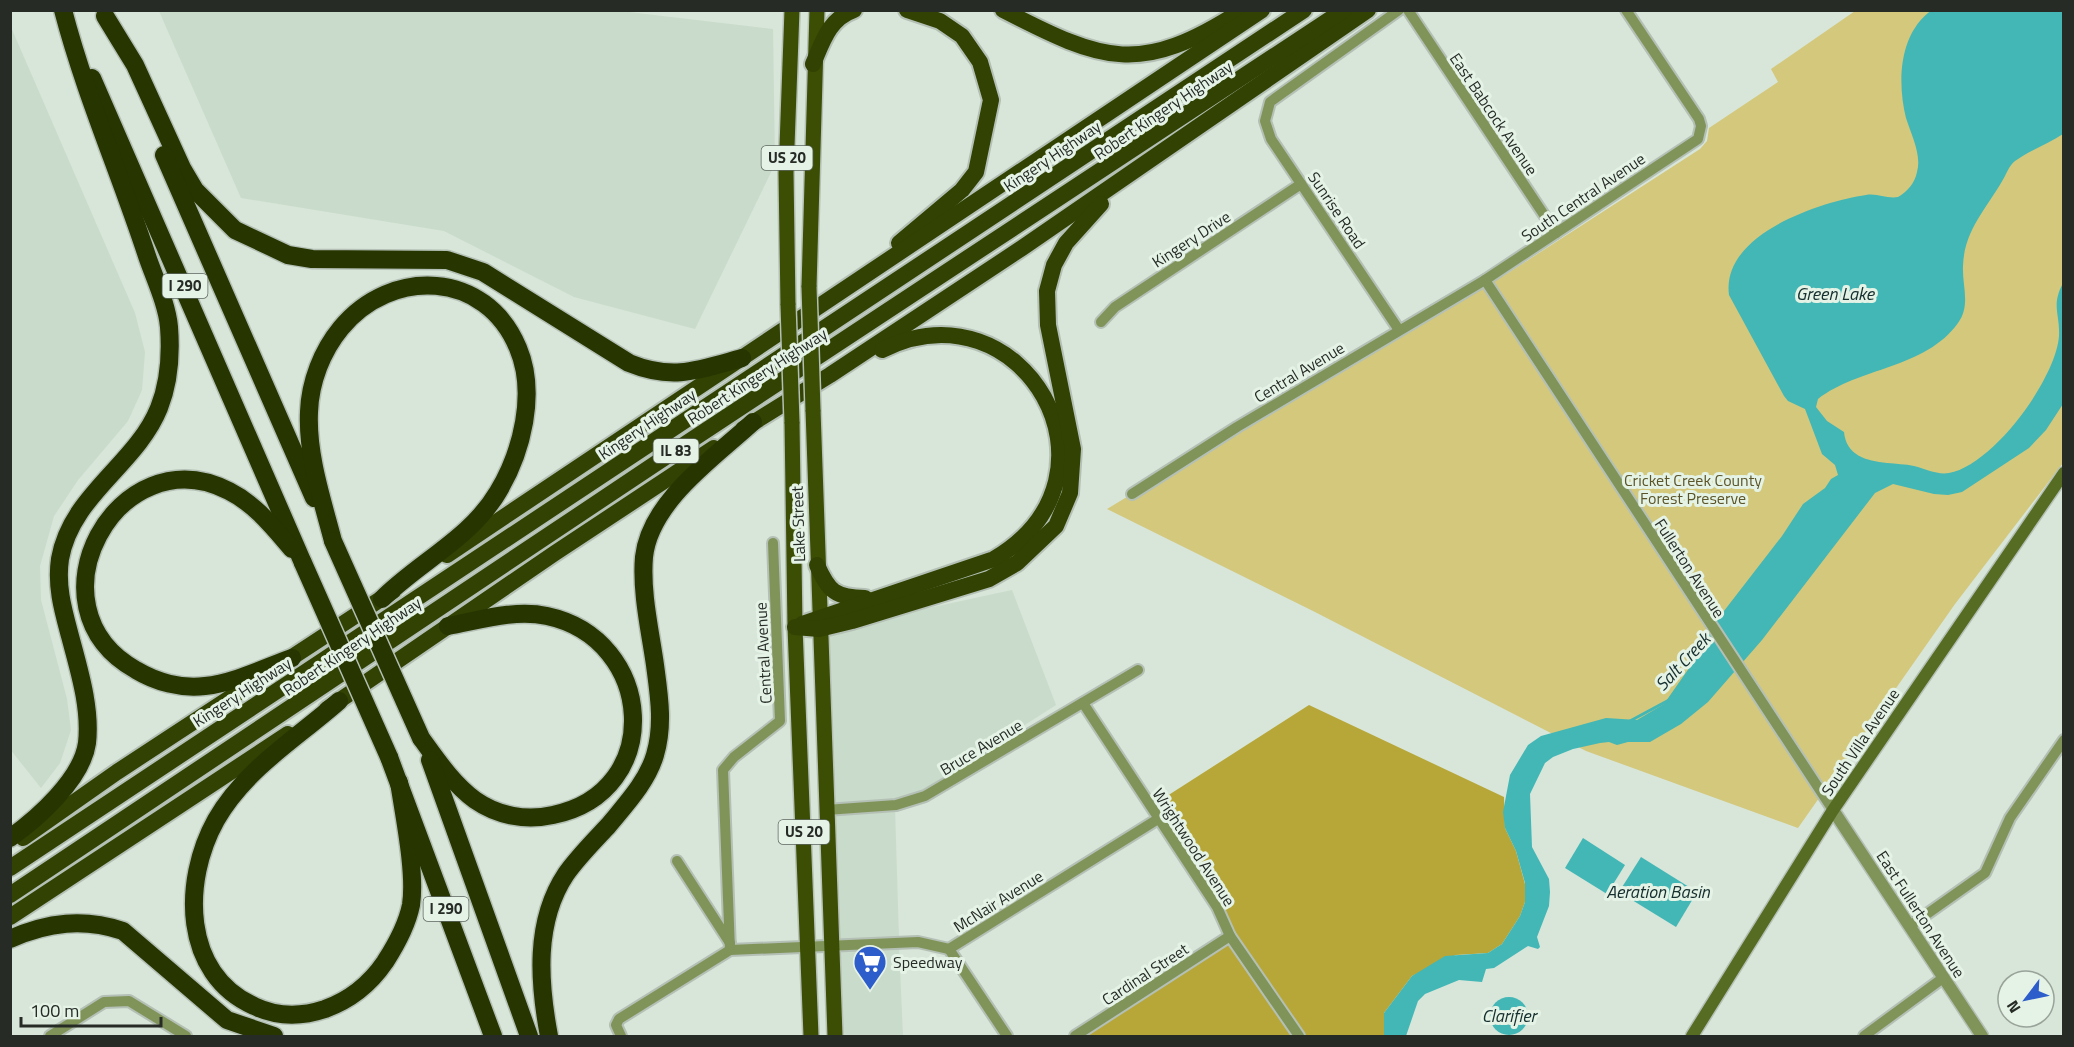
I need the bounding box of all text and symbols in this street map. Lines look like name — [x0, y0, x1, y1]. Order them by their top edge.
street label: East Babcock Avenue — [1444, 48, 1544, 180]
street label: Robert Kingery Highway — [1089, 54, 1237, 165]
street label: Kingery Highway — [998, 114, 1106, 198]
road number: US 20 — [762, 146, 812, 170]
street label: South Central Avenue — [1516, 147, 1650, 247]
street label: Sunrise Road — [1302, 167, 1372, 253]
street label: Kingery Drive — [1147, 205, 1235, 273]
road number: I 290 — [162, 274, 207, 298]
water label: Green Lake — [1796, 280, 1876, 307]
street label: Robert Kingery Highway — [682, 322, 832, 430]
street label: Central Avenue — [1249, 336, 1349, 408]
street label: Kingery Highway — [593, 382, 701, 466]
road number: IL 83 — [654, 439, 698, 463]
park label: Cricket Creek County Forest Preserve — [1624, 468, 1762, 510]
street label: Lake Street — [785, 485, 811, 562]
street label: Fullerton Avenue — [1649, 514, 1731, 622]
street label: Robert Kingery Highway — [278, 590, 426, 701]
street label: Central Avenue — [748, 602, 778, 704]
water label: Salt Creek — [1649, 625, 1718, 697]
street label: Kingery Highway — [188, 651, 296, 733]
street label: South Villa Avenue — [1815, 683, 1905, 801]
street label: Bruce Avenue — [935, 713, 1027, 781]
street label: Wrightwood Avenue — [1147, 783, 1241, 911]
road number: US 20 — [778, 820, 830, 844]
street label: East Fullerton Avenue — [1871, 846, 1971, 982]
street label: McNair Avenue — [948, 864, 1048, 938]
water label: Aeration Basin — [1606, 878, 1711, 905]
road number: I 290 — [424, 897, 468, 921]
street label: Cardinal Street — [1097, 937, 1193, 1011]
supermarket icon: Speedway — [852, 944, 888, 991]
place label: Speedway — [893, 950, 963, 974]
north arrow — [1996, 969, 2056, 1029]
scale bar — [21, 990, 160, 1028]
text: N — [2000, 996, 2026, 1018]
text: 100 m — [30, 997, 79, 1024]
water label: Clarifier — [1482, 1002, 1539, 1029]

